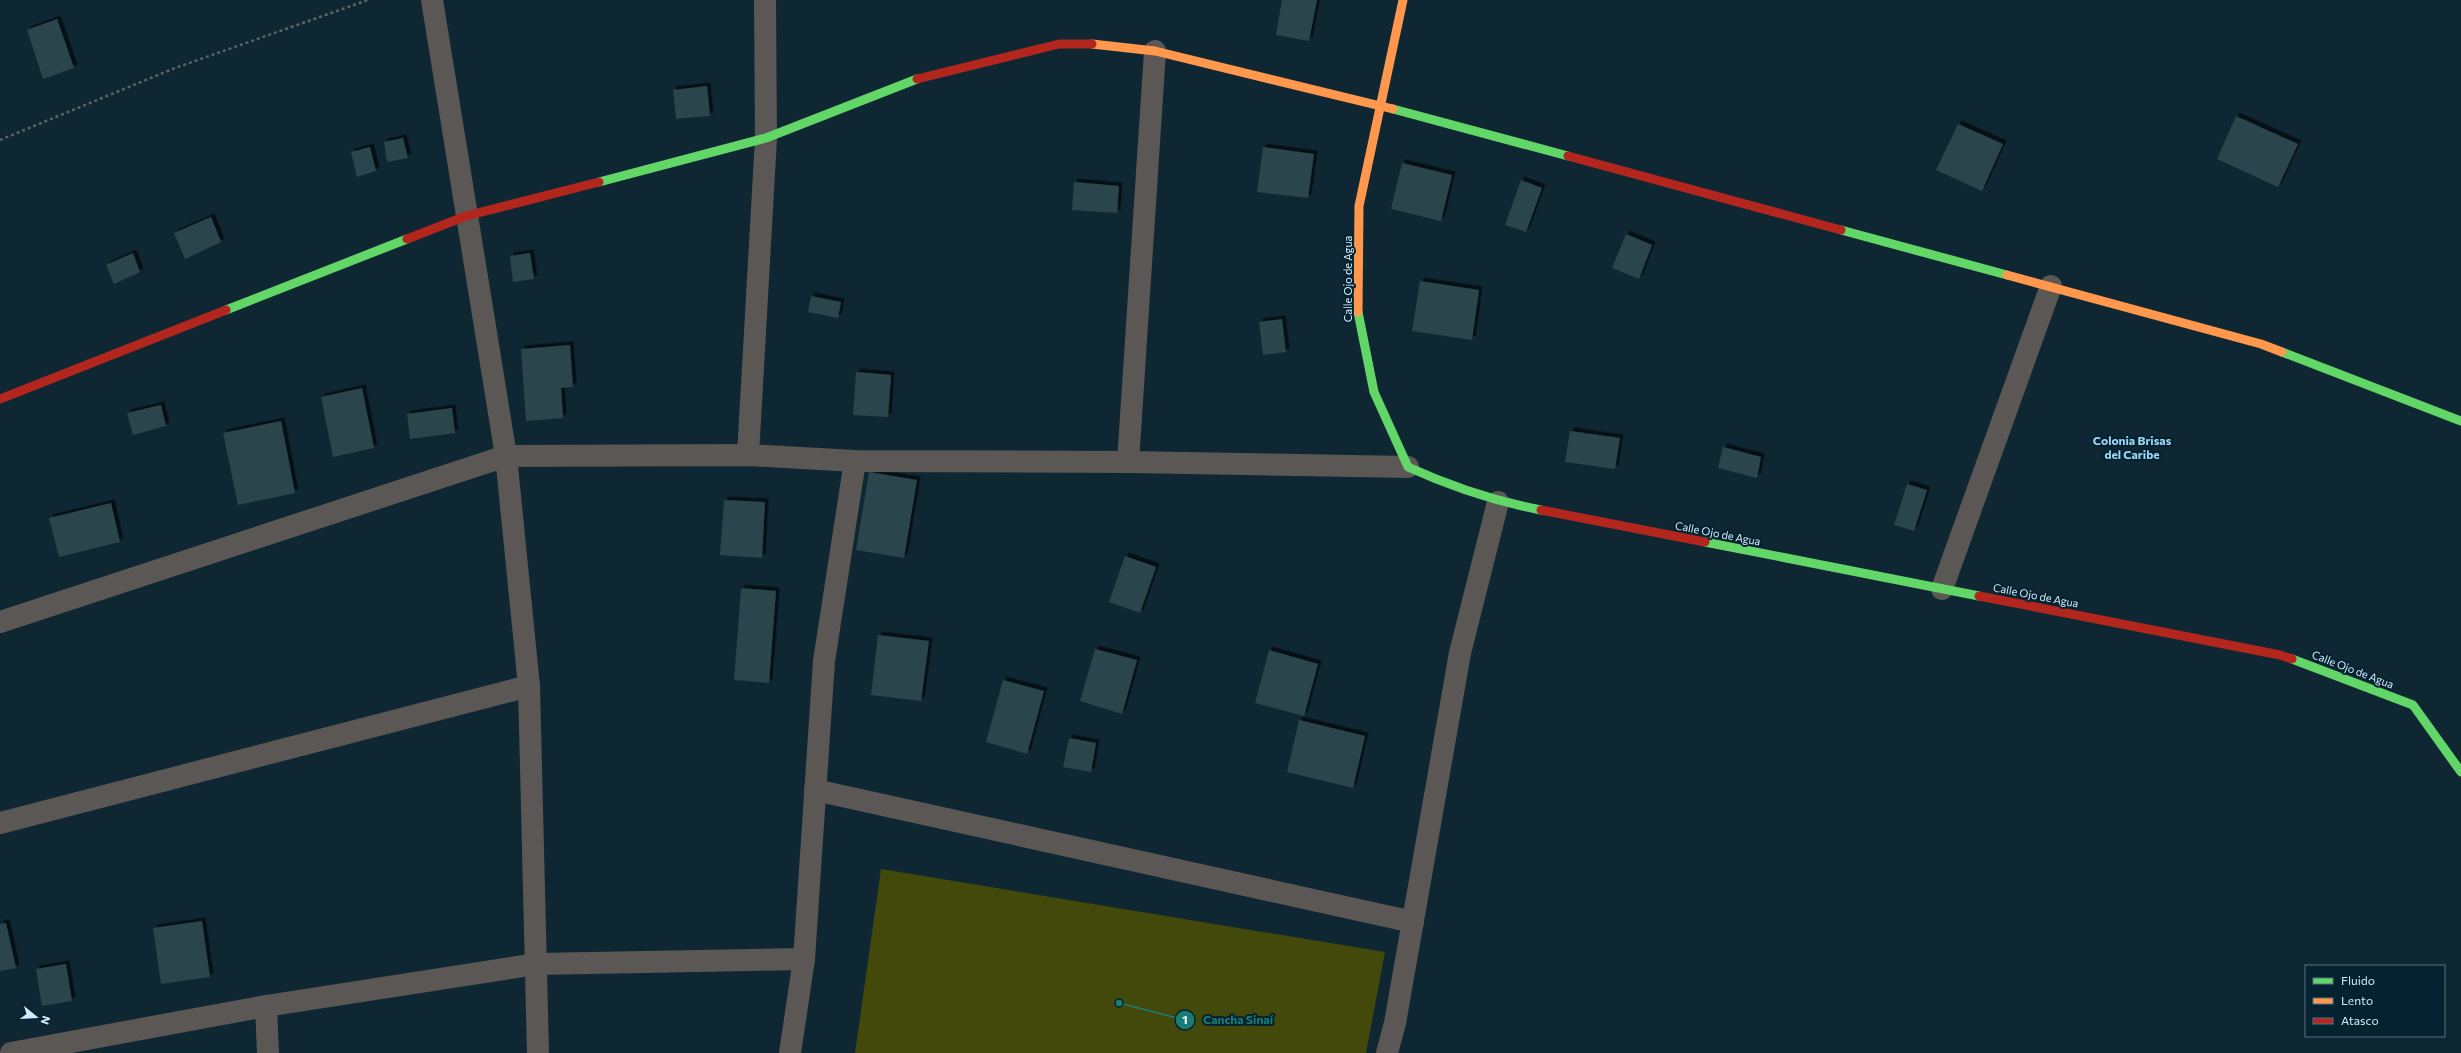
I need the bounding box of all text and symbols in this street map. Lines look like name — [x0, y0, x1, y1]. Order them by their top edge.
street label: Calle Ojo de Agua — [1341, 236, 1354, 322]
district label: Colonia Brisas del Caribe — [2093, 433, 2172, 461]
street label: Calle Ojo de Agua — [1674, 518, 1762, 548]
street label: Calle Ojo de Agua — [1992, 580, 2080, 610]
street label: Calle Ojo de Agua — [2310, 647, 2396, 691]
legend — [2305, 965, 2445, 1037]
text: Fluido — [2341, 973, 2375, 987]
text: Lento — [2341, 993, 2373, 1007]
north arrow — [16, 997, 56, 1037]
callout: Cancha Sinaí — [1175, 1008, 1281, 1032]
text: 1 — [1182, 1012, 1188, 1026]
text: Cancha Sinaí — [1203, 1012, 1274, 1026]
text: Atasco — [2341, 1013, 2379, 1027]
text: N — [39, 1014, 53, 1026]

